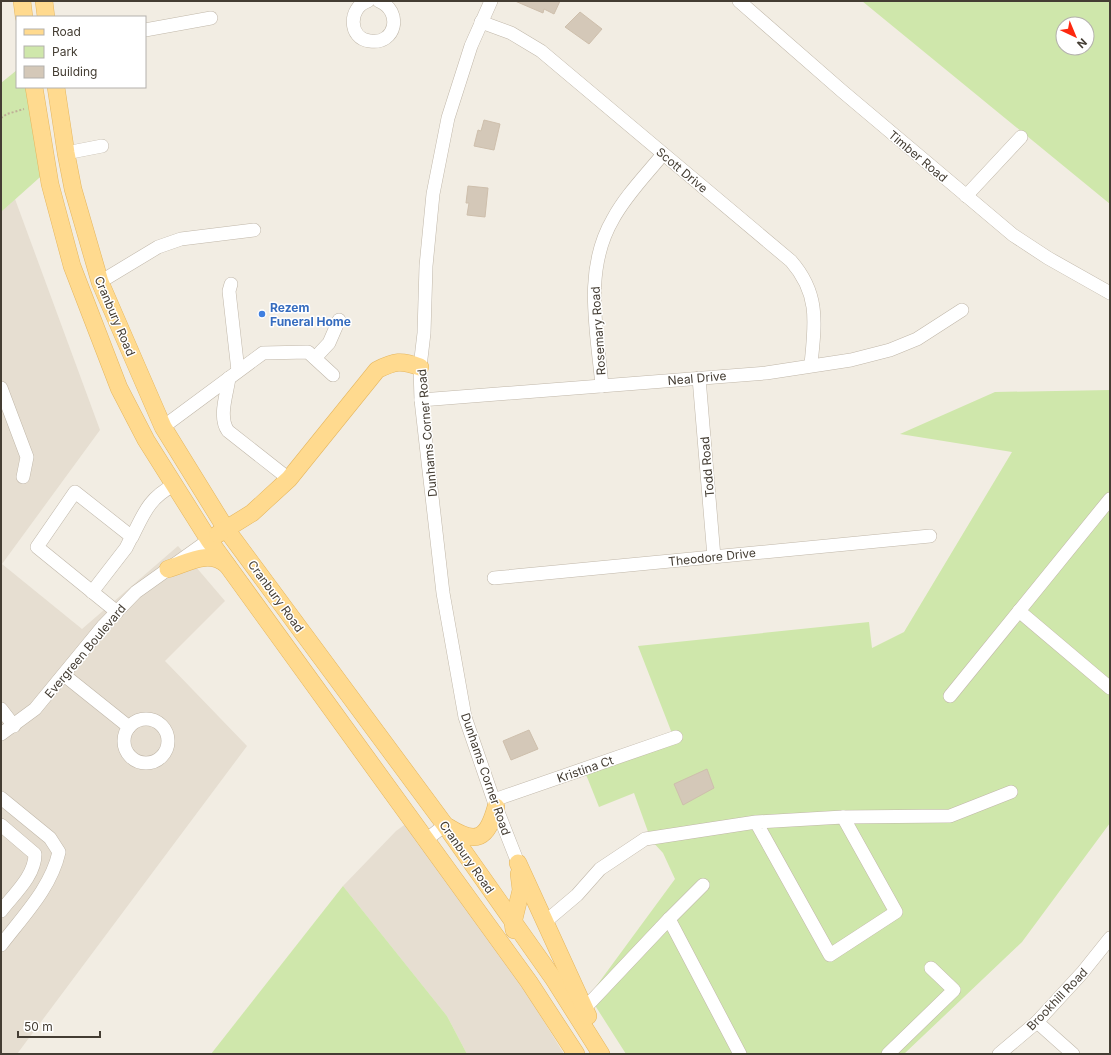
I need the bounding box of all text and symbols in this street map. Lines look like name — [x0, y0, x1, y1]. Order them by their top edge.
legend — [16, 16, 146, 88]
north arrow — [1055, 16, 1095, 56]
text: Road — [52, 24, 81, 39]
text: N — [1074, 35, 1090, 51]
text: Park — [52, 44, 78, 59]
text: Building — [52, 64, 97, 79]
street label: Timber Road — [885, 127, 951, 185]
street label: Scott Drive — [653, 144, 711, 196]
street label: Cranbury Road — [91, 274, 139, 358]
street label: Rosemary Road — [587, 286, 609, 376]
place label: Rezem Funeral Home — [270, 300, 351, 329]
marker: Rezem Funeral Home — [257, 309, 267, 319]
street label: Dunhams Corner Road — [414, 368, 440, 498]
street label: Neal Drive — [667, 368, 727, 388]
street label: Todd Road — [697, 436, 717, 498]
street label: Theodore Drive — [667, 545, 757, 569]
street label: Cranbury Road — [245, 557, 307, 635]
street label: Evergreen Boulevard — [41, 601, 129, 701]
street label: Dunhams Corner Road — [458, 711, 514, 837]
street label: Kristina Ct — [555, 752, 615, 786]
street label: Cranbury Road — [436, 818, 498, 896]
street label: Brookhill Road — [1023, 965, 1091, 1033]
scale bar — [18, 1013, 100, 1039]
text: 50 m — [24, 1019, 53, 1034]

